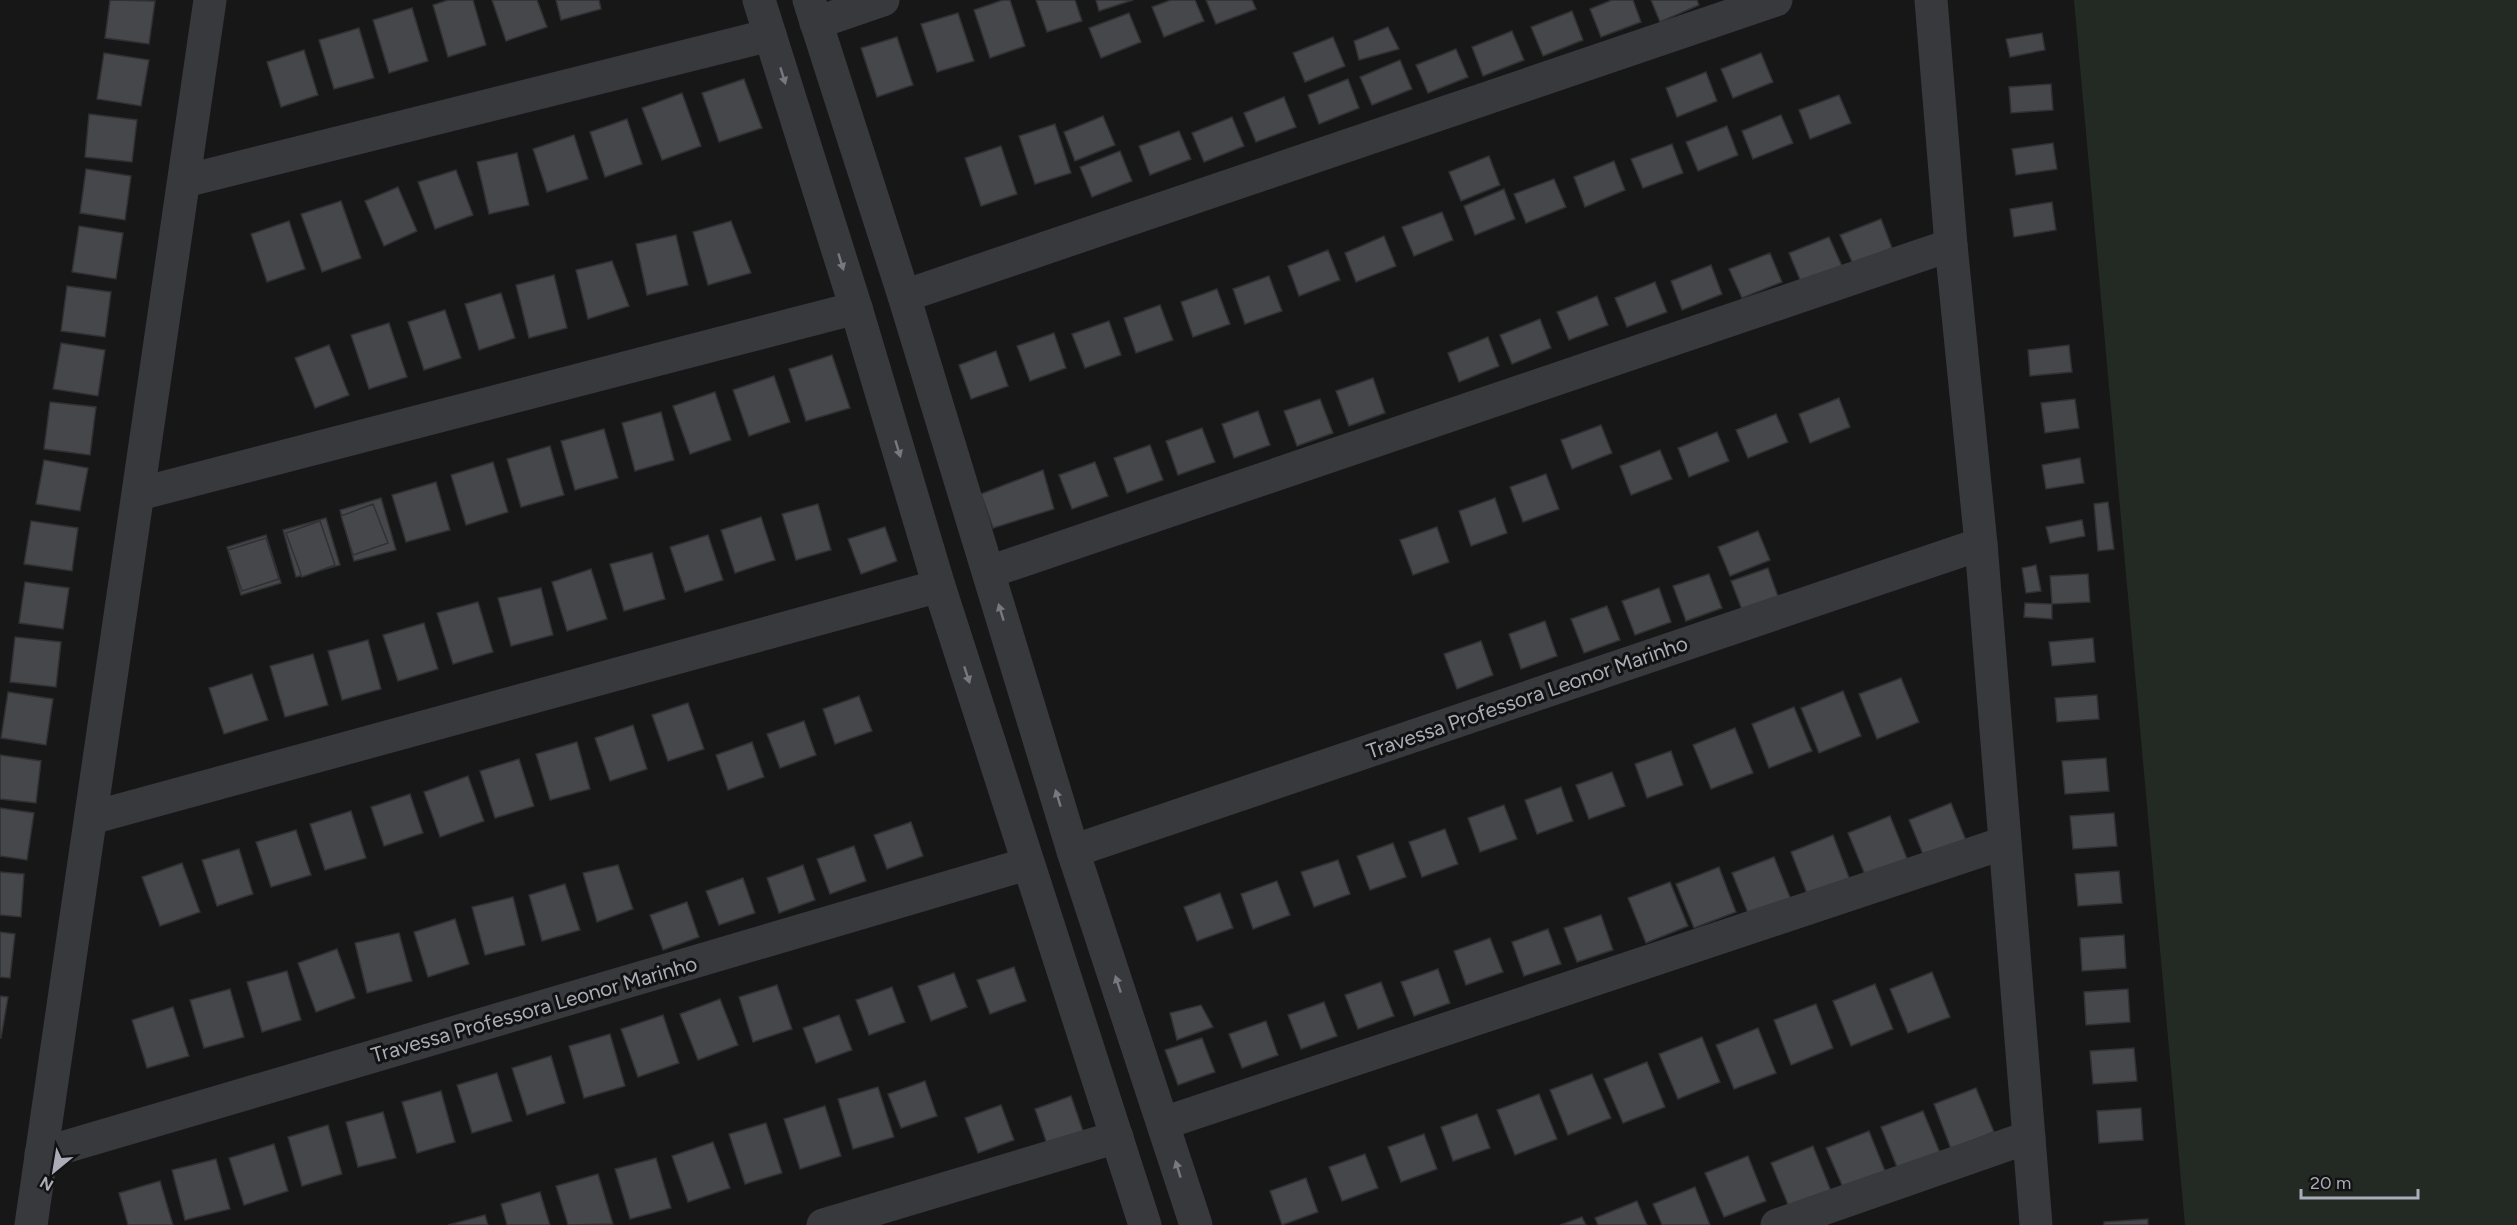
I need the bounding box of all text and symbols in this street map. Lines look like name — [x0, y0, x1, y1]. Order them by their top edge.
one-way arrow — [779, 67, 788, 85]
one-way arrow — [837, 253, 847, 271]
one-way arrow — [894, 440, 903, 458]
one-way arrow — [996, 603, 1005, 621]
street label: Travessa Professora Leonor Marinho — [1363, 630, 1691, 764]
one-way arrow — [963, 666, 972, 684]
one-way arrow — [1053, 789, 1062, 807]
street label: Travessa Professora Leonor Marinho — [368, 950, 700, 1068]
one-way arrow — [1112, 975, 1122, 993]
north arrow — [24, 1141, 84, 1201]
one-way arrow — [1173, 1160, 1182, 1178]
scale bar — [2301, 1162, 2418, 1200]
text: N — [37, 1172, 57, 1195]
text: 20 m — [2310, 1172, 2351, 1194]

